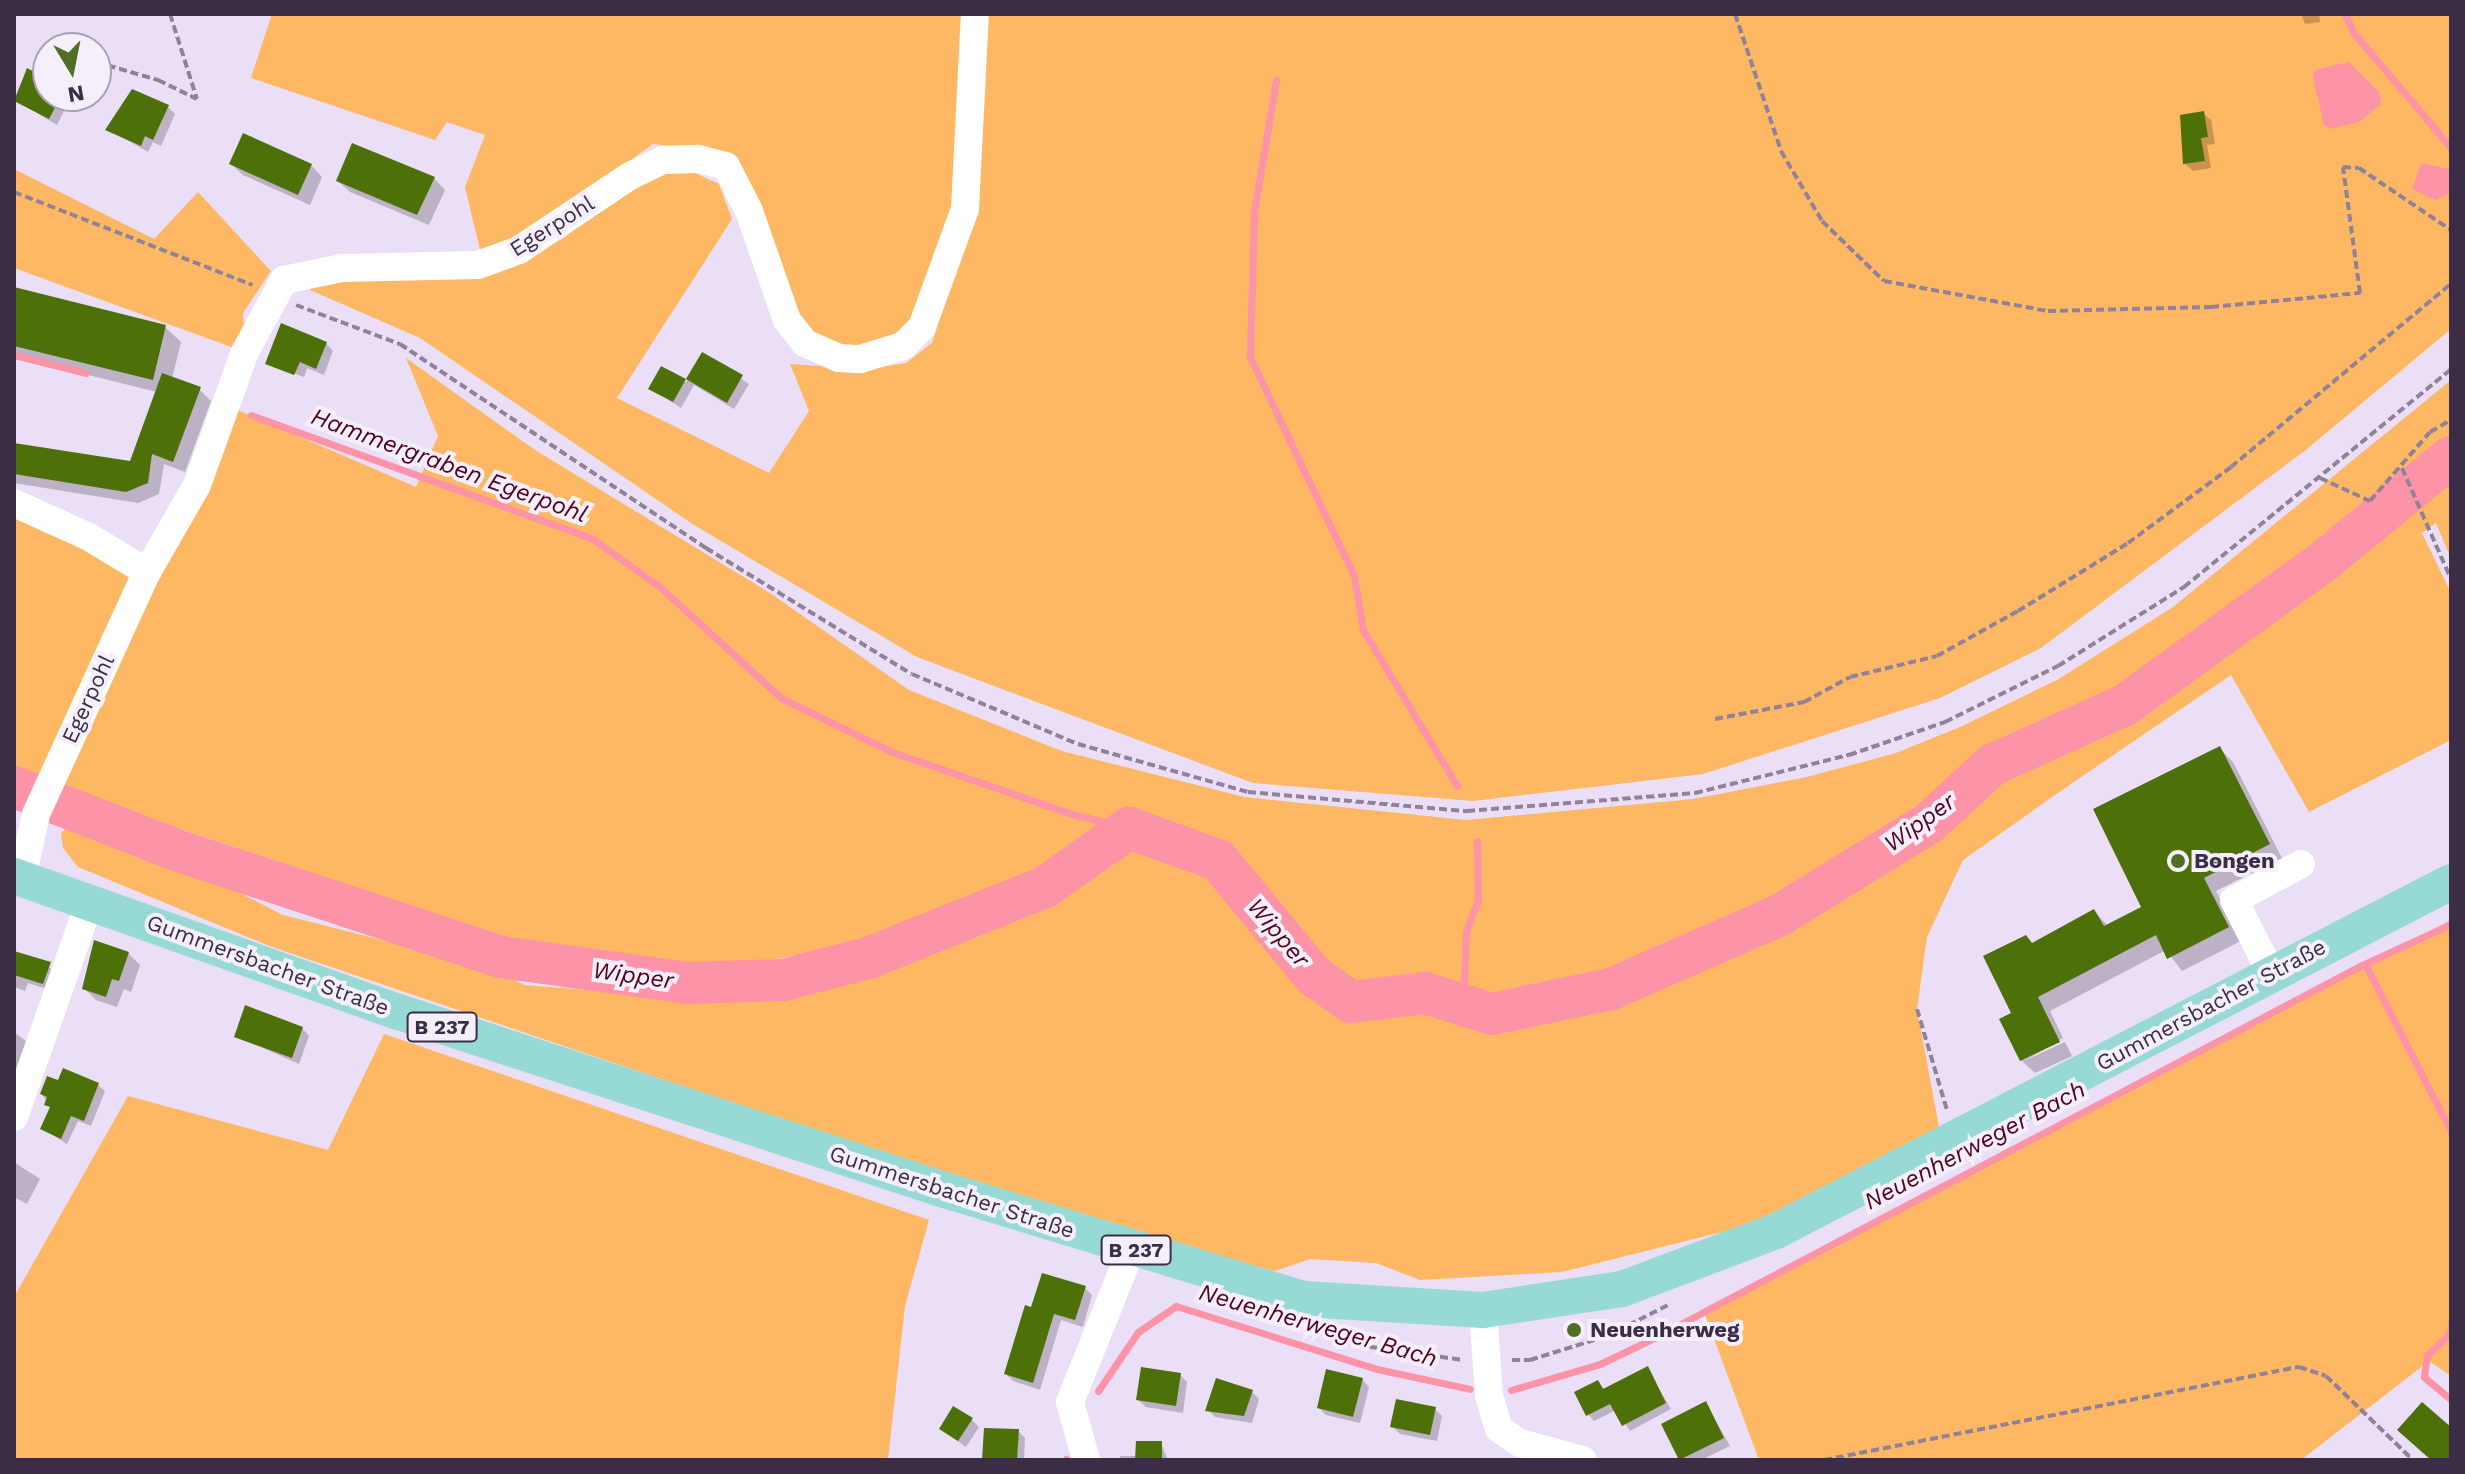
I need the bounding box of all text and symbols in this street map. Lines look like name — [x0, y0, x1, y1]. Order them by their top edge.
north arrow — [32, 32, 112, 112]
text: N — [66, 80, 86, 108]
street label: Egerpohl — [505, 190, 599, 262]
water label: Hammergraben Egerpohl — [307, 403, 591, 529]
street label: Egerpohl — [56, 650, 120, 748]
water label: Wipper — [1879, 787, 1961, 859]
place label: Bongen — [2194, 848, 2275, 874]
marker: Bongen — [2169, 852, 2187, 870]
water label: Wipper — [1241, 893, 1315, 973]
street label: Gummersbacher Straße — [143, 909, 393, 1021]
street label: Gummersbacher Straße — [2092, 933, 2330, 1077]
water label: Wipper — [591, 956, 675, 996]
road number: B 237 — [406, 1011, 478, 1043]
water label: Neuenherweger Bach — [1859, 1075, 2091, 1217]
street label: Gummersbacher Straße — [826, 1140, 1078, 1244]
road number: B 237 — [1100, 1234, 1172, 1266]
water label: Neuenherweger Bach — [1195, 1278, 1441, 1374]
place label: Neuenherweg — [1590, 1317, 1739, 1343]
marker: Neuenherweg — [1565, 1321, 1583, 1339]

